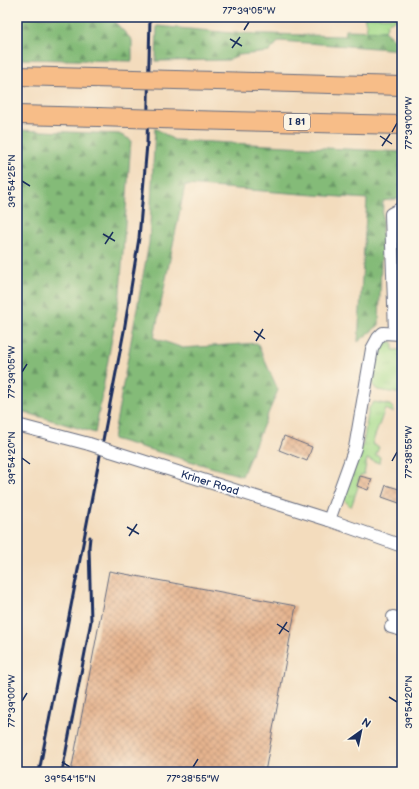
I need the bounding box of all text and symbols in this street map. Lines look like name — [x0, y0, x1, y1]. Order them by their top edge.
text: 77°39'05"W — [222, 5, 276, 17]
text: 77°39'00"W — [403, 96, 415, 150]
road number: I 81 — [284, 114, 310, 130]
text: 39°54'25"N — [6, 154, 18, 208]
text: 77°39'05"W — [6, 345, 18, 399]
text: 77°38'55"W — [403, 426, 415, 478]
text: 39°54'20"N — [6, 431, 18, 485]
street label: Kriner Road — [180, 467, 241, 498]
text: 77°39'00"W — [6, 674, 18, 728]
text: 39°54'20"N — [403, 675, 415, 729]
north arrow — [341, 711, 381, 751]
text: N — [359, 715, 373, 731]
text: 39°54'15"N — [44, 773, 96, 785]
text: 77°38'55"W — [167, 773, 219, 785]

